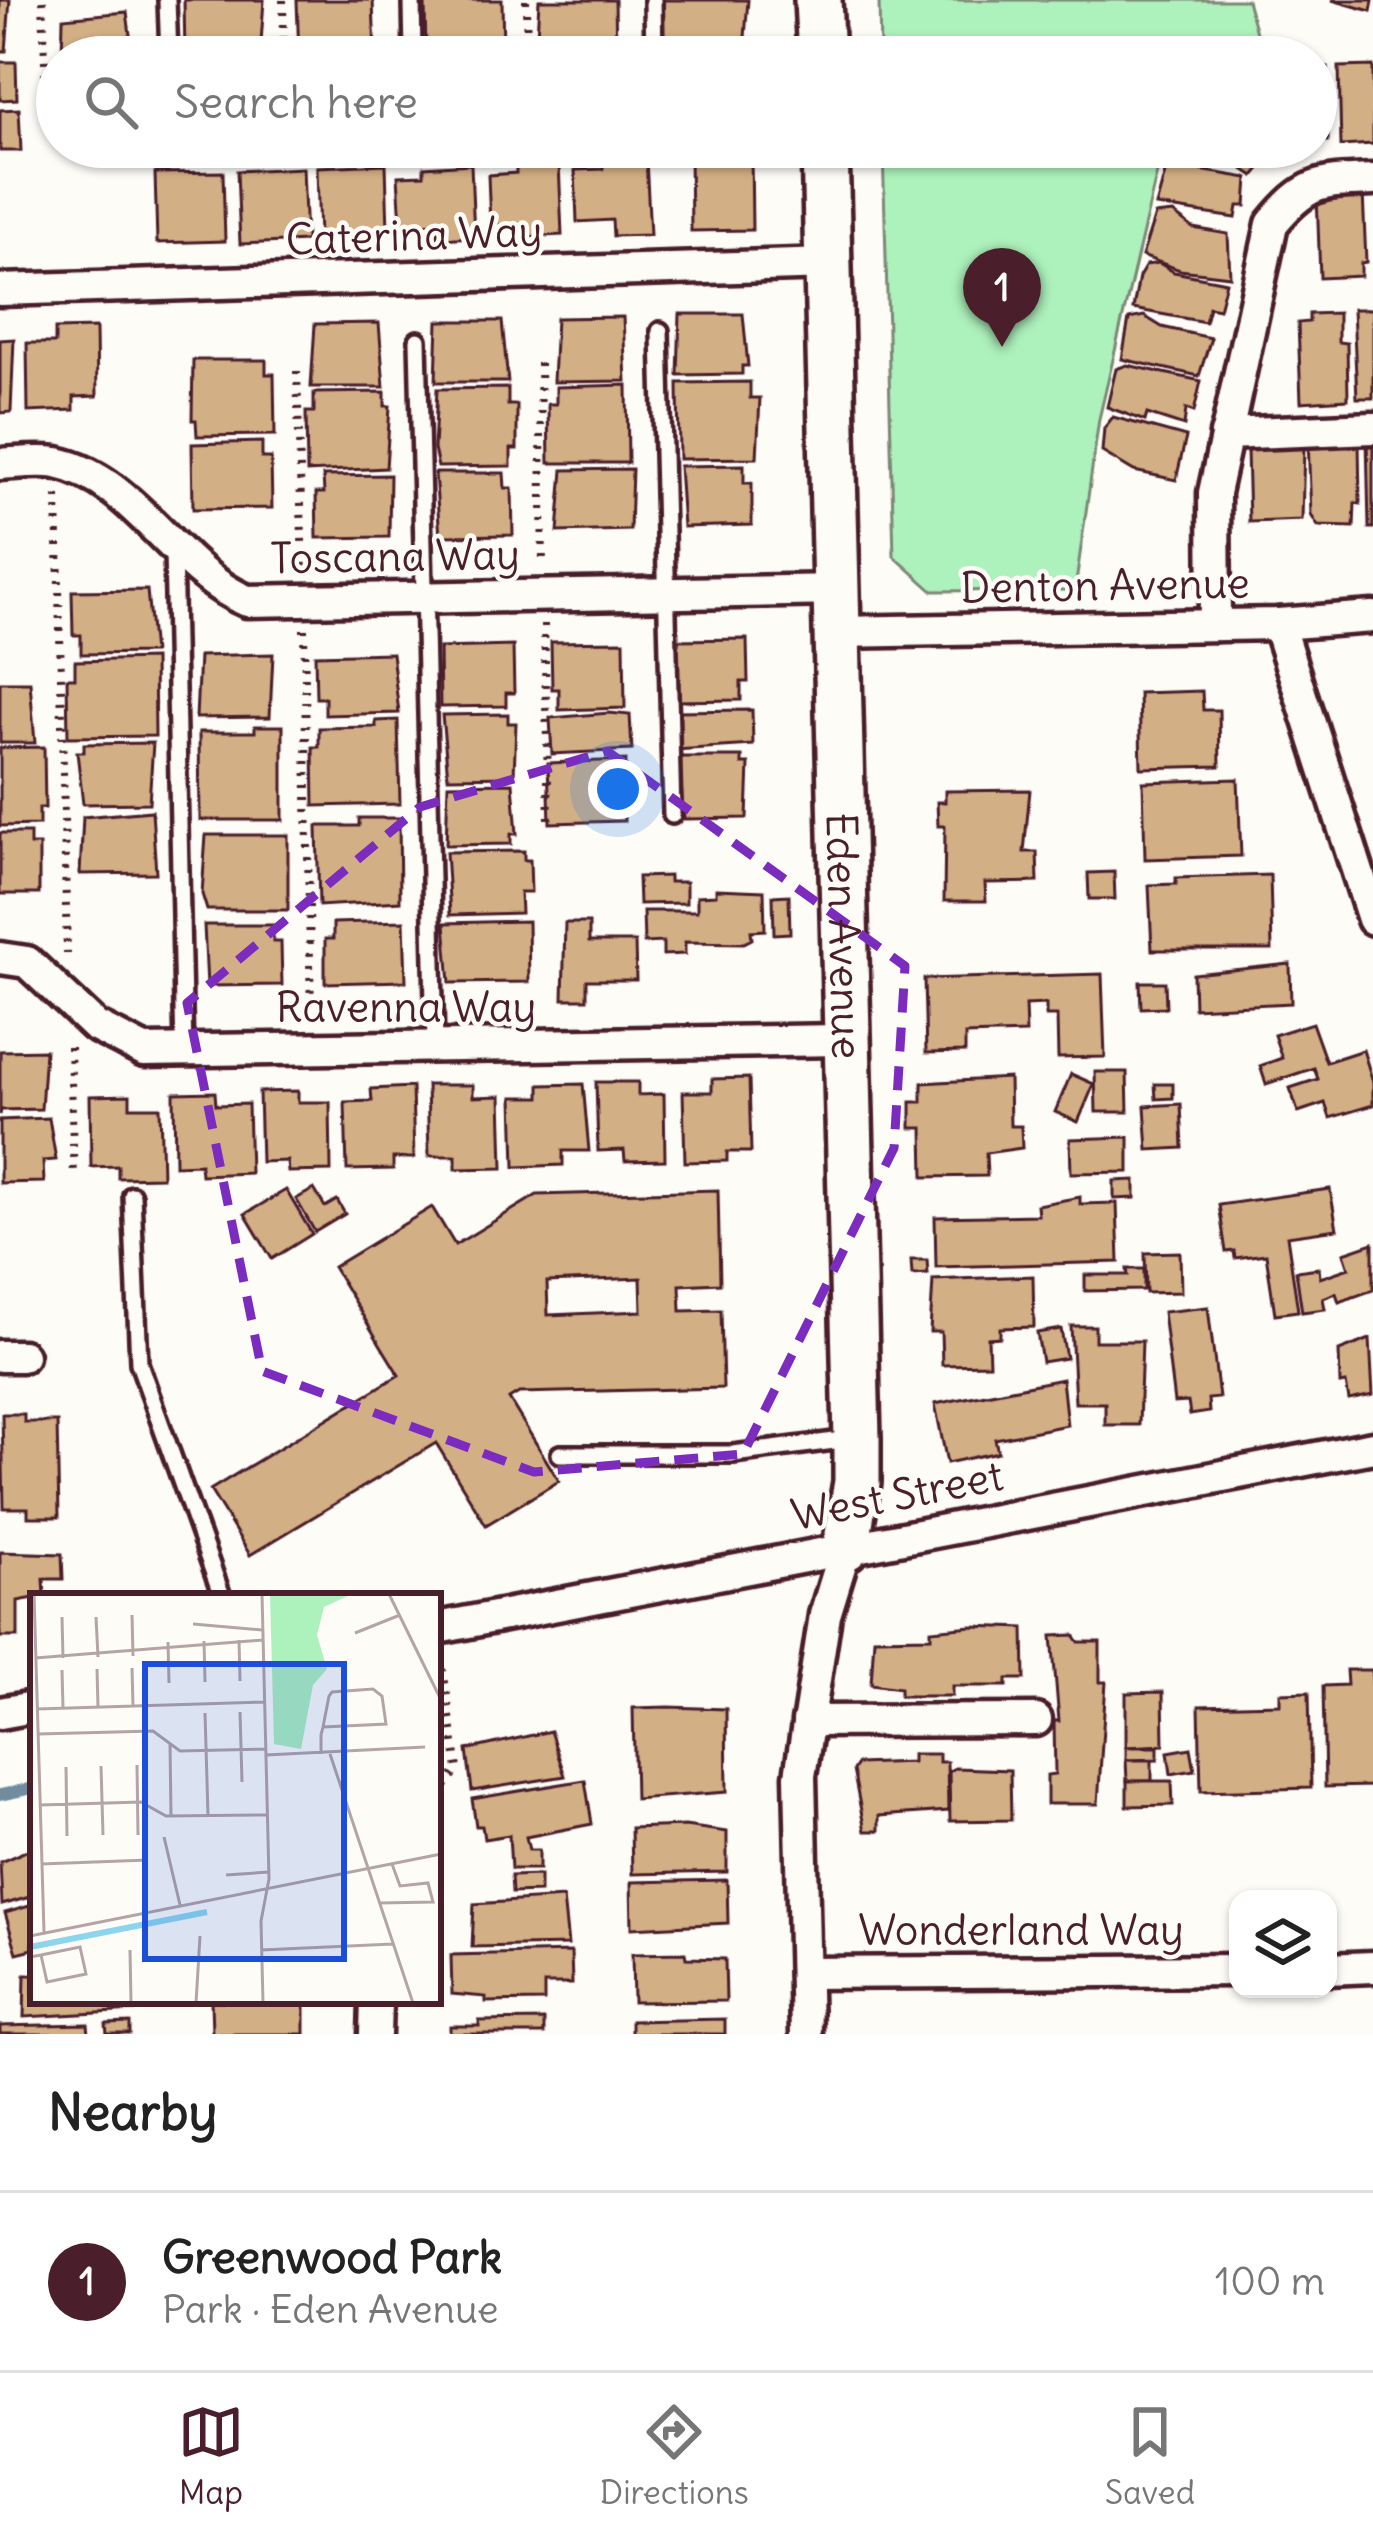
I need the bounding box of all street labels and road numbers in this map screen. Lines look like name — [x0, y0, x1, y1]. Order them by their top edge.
street label: Caterina Way — [285, 205, 543, 265]
street label: Toscana Way — [270, 528, 520, 584]
street label: Denton Avenue — [960, 556, 1250, 614]
street label: Eden Avenue — [815, 812, 874, 1060]
street label: Ravenna Way — [276, 981, 536, 1033]
street label: West Street — [787, 1449, 1007, 1541]
street label: Wonderland Way — [858, 1904, 1184, 1956]

